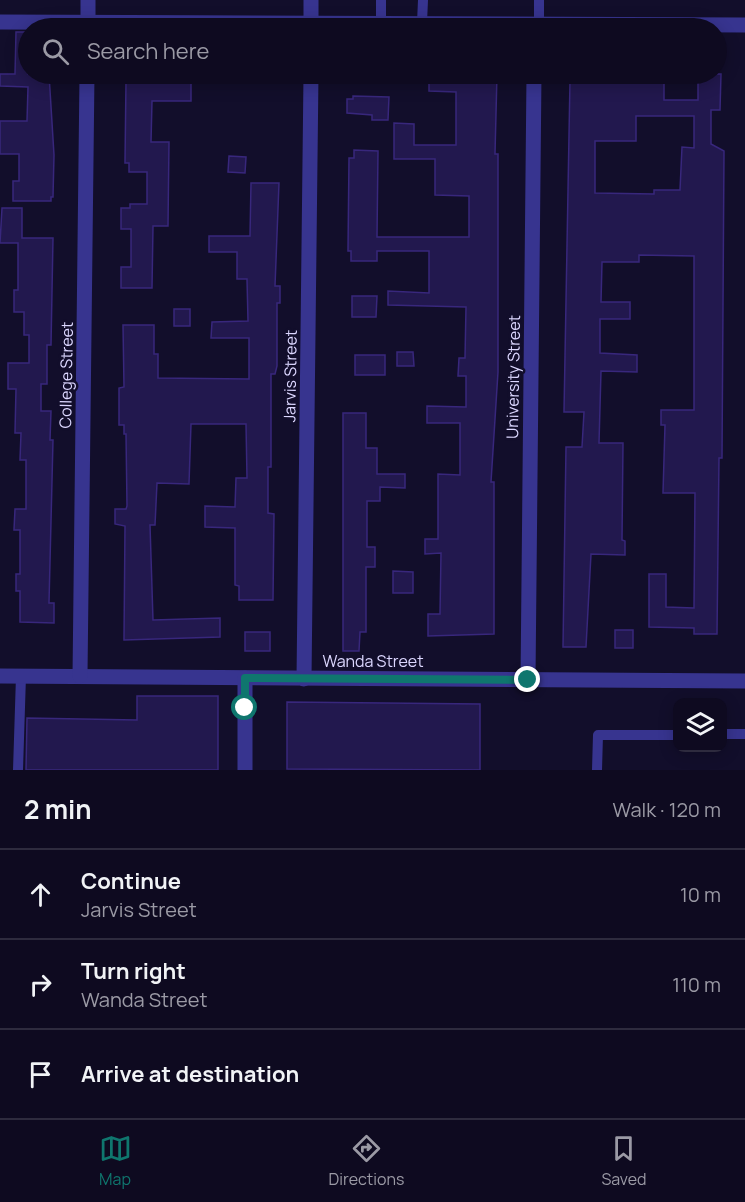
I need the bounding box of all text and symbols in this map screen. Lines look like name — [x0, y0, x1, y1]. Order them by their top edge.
search box — [18, 18, 727, 84]
icon: search — [39, 35, 72, 68]
text: Search here — [87, 36, 209, 66]
street label: University Street — [501, 315, 525, 439]
street label: College Street — [54, 321, 78, 429]
street label: Jarvis Street — [278, 330, 302, 422]
street label: Wanda Street — [322, 650, 424, 672]
route end — [514, 666, 540, 692]
route start — [231, 694, 257, 720]
map controls — [673, 698, 727, 752]
button: layers — [673, 698, 727, 752]
text: 2 min — [24, 791, 92, 827]
text: Walk · 120 m — [613, 796, 721, 823]
text: Continue — [81, 866, 181, 896]
icon: ahead — [24, 878, 57, 911]
text: 10 m — [680, 881, 721, 908]
text: Jarvis Street — [81, 896, 197, 923]
text: Turn right — [81, 956, 186, 986]
icon: right — [24, 968, 57, 1001]
text: 110 m — [672, 971, 721, 998]
text: Wanda Street — [81, 986, 207, 1013]
icon: arrive — [24, 1058, 57, 1091]
text: Arrive at destination — [81, 1059, 299, 1089]
tab: Map — [99, 1132, 132, 1190]
tab: Directions — [329, 1132, 404, 1190]
tab: Saved — [601, 1132, 646, 1190]

